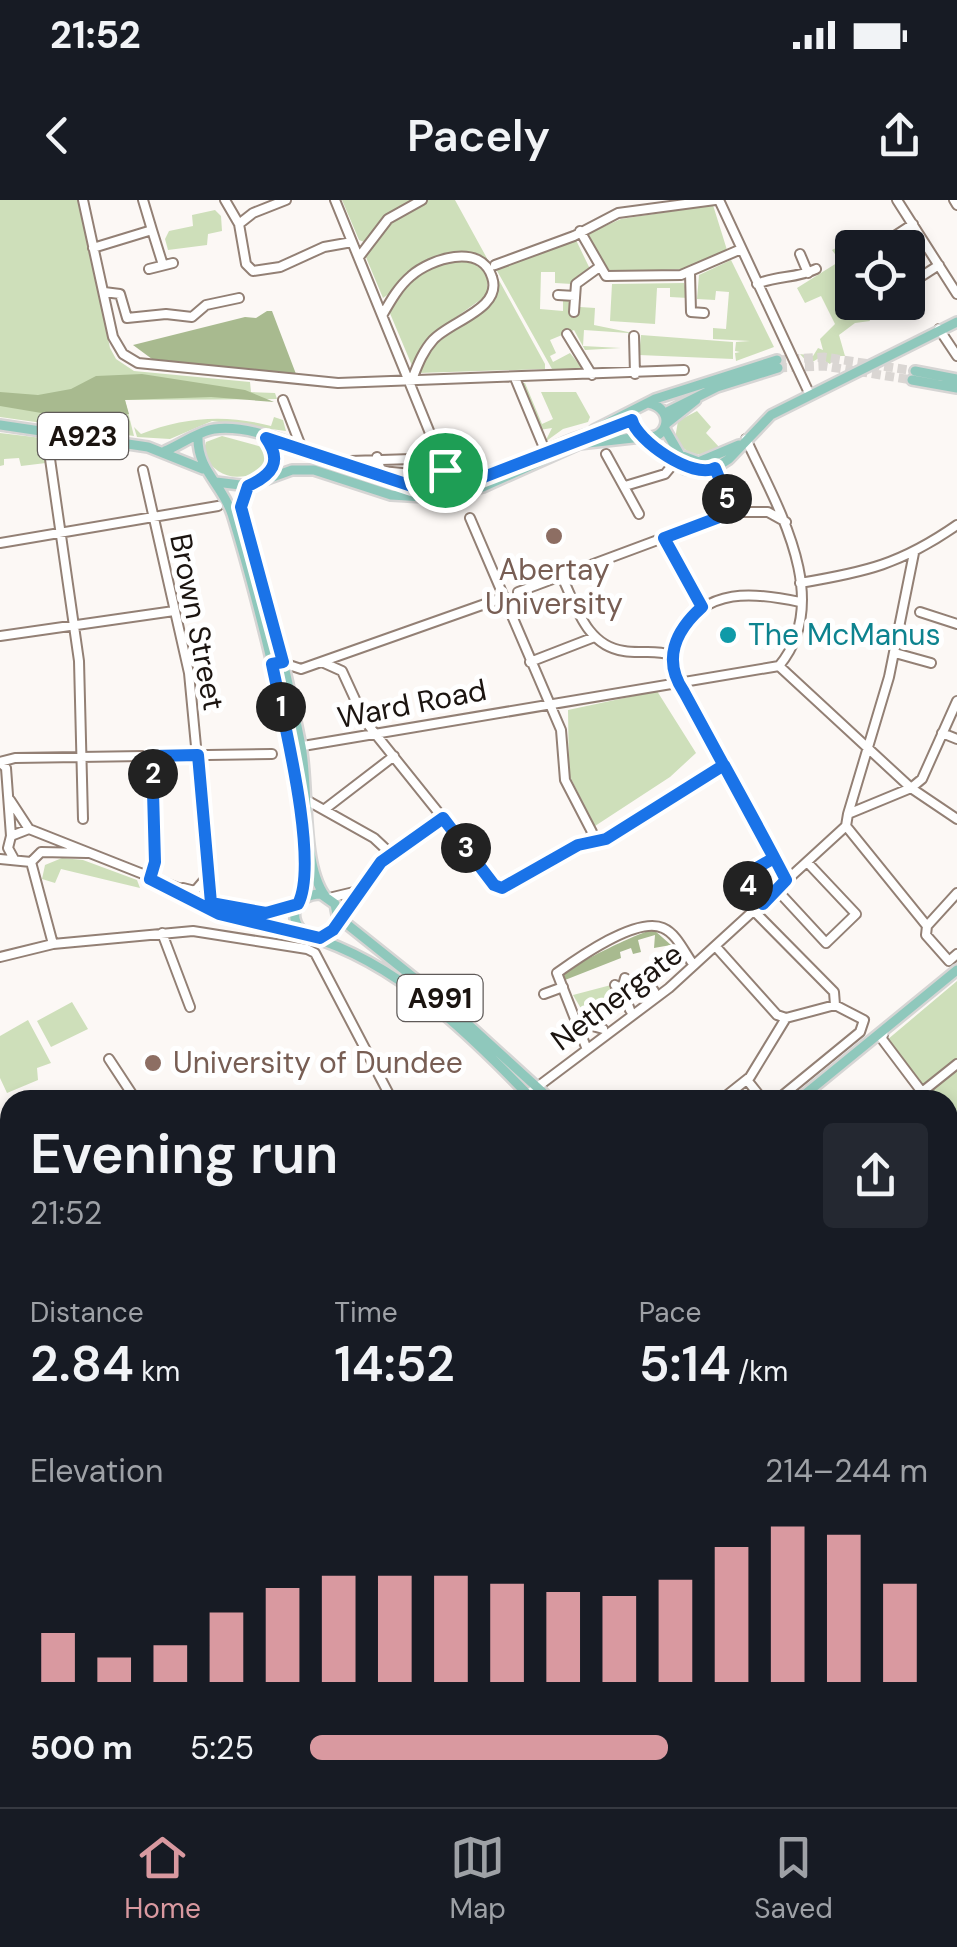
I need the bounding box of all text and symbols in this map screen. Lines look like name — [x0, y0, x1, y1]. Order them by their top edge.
text: 21:52 — [50, 10, 141, 60]
text: Pacely — [407, 106, 550, 165]
icon: back — [30, 108, 85, 163]
icon: share — [872, 108, 927, 163]
map controls — [835, 230, 925, 320]
button: locate — [835, 230, 925, 320]
road number: A923 — [38, 413, 128, 459]
pin — [403, 428, 488, 513]
icon: arrive — [418, 443, 473, 498]
pin: 5 — [702, 474, 752, 524]
text: 5 — [718, 480, 736, 517]
marker: Abertay University — [543, 525, 565, 547]
street label: Brown Street — [161, 530, 234, 713]
place label: Abertay University — [485, 550, 623, 623]
place label: The McManus — [748, 615, 941, 654]
marker: The McManus — [717, 624, 739, 646]
street label: Ward Road — [334, 670, 490, 737]
pin: 1 — [256, 682, 306, 732]
text: 1 — [276, 688, 286, 725]
pin: 2 — [128, 749, 178, 799]
text: 2 — [145, 755, 161, 792]
pin: 3 — [441, 823, 491, 873]
text: 3 — [458, 829, 474, 866]
pin: 4 — [723, 861, 773, 911]
text: 4 — [739, 867, 757, 904]
street label: Nethergate — [543, 934, 690, 1059]
road number: A991 — [398, 975, 482, 1021]
place label: University of Dundee — [173, 1043, 463, 1082]
marker: University of Dundee — [142, 1052, 164, 1074]
text: Evening run — [30, 1118, 338, 1190]
button: share — [823, 1123, 928, 1228]
text: 21:52 — [30, 1192, 102, 1234]
text: Distance — [30, 1294, 144, 1331]
text: Time — [334, 1294, 398, 1331]
text: Pace — [639, 1294, 701, 1331]
text: 2.84 — [30, 1331, 134, 1397]
text: 14:52 — [334, 1331, 455, 1397]
text: 5:14 — [639, 1331, 731, 1397]
text: km — [134, 1353, 180, 1390]
text: /km — [731, 1353, 788, 1390]
text: Elevation — [30, 1450, 163, 1492]
text: 214–244 m — [765, 1450, 928, 1492]
text: 500 m — [30, 1727, 133, 1769]
text: 5:25 — [190, 1727, 254, 1769]
tab: Home — [124, 1830, 201, 1927]
tab: Map — [449, 1830, 506, 1927]
tab: Saved — [754, 1830, 833, 1927]

